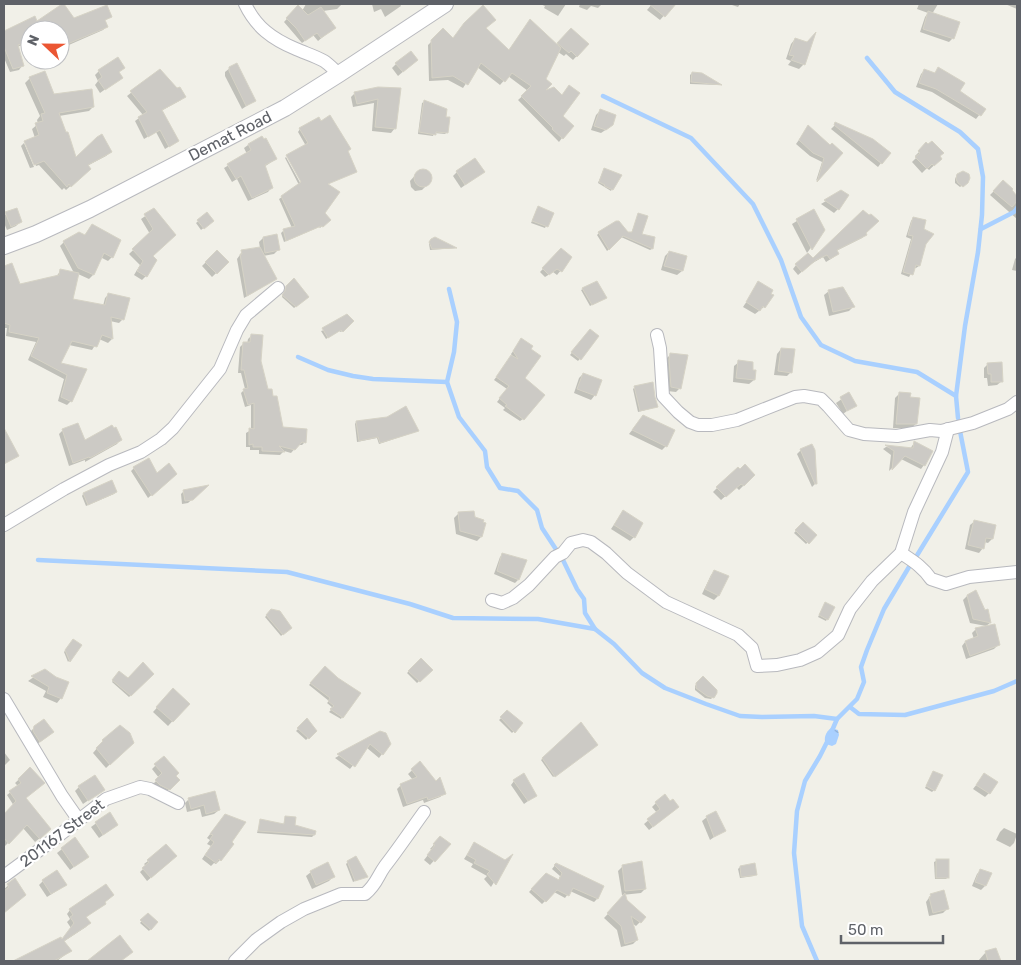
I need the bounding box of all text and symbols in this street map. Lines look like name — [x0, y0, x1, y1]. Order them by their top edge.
north arrow — [20, 20, 70, 70]
text: N — [24, 32, 43, 48]
street label: Demat Road — [185, 107, 275, 165]
street label: 201167 Street — [16, 795, 108, 871]
scale bar — [841, 912, 944, 944]
text: 50 m — [848, 921, 883, 939]

